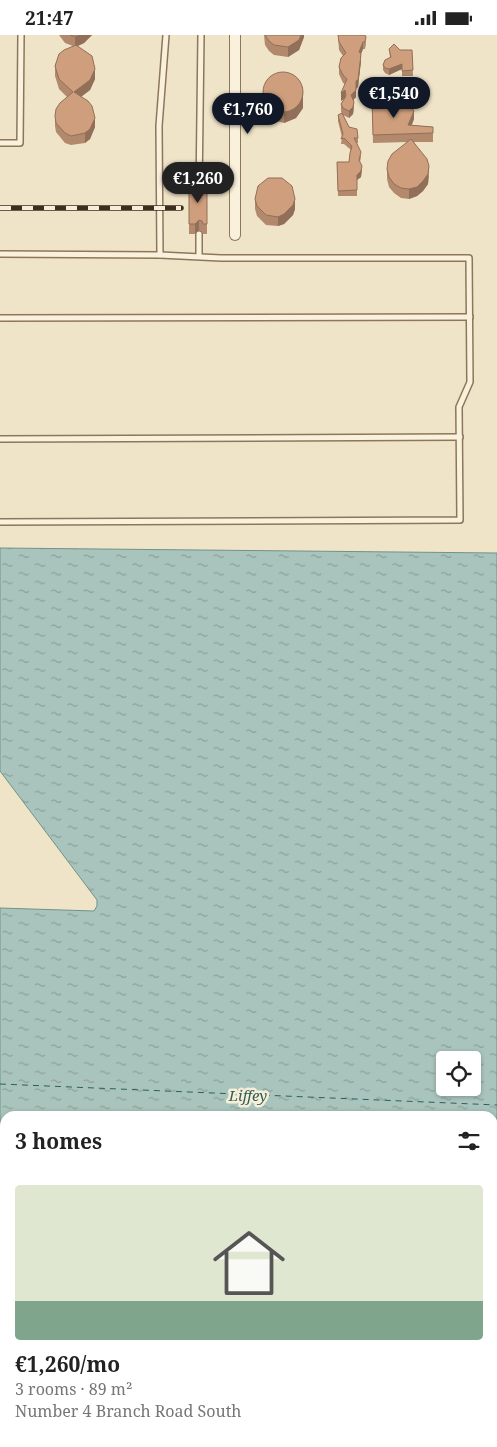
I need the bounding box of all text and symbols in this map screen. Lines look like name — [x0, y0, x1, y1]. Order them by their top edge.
text: 21:47 — [25, 5, 74, 31]
pin: €1,540 — [353, 77, 435, 119]
text: €1,540 — [369, 82, 419, 104]
pin: €1,760 — [207, 93, 289, 135]
text: €1,760 — [223, 98, 273, 120]
pin: €1,260 — [157, 161, 239, 204]
text: €1,260 — [173, 167, 223, 189]
map controls — [436, 1051, 481, 1096]
button: locate — [436, 1051, 481, 1096]
water label: Liffey — [228, 1085, 267, 1105]
text: 3 homes — [15, 1127, 102, 1155]
icon: filters — [455, 1127, 483, 1155]
icon: home — [204, 1218, 294, 1308]
text: €1,260/mo — [15, 1350, 120, 1378]
text: 3 rooms · 89 m² — [15, 1378, 132, 1400]
text: Number 4 Branch Road South — [15, 1400, 241, 1422]

